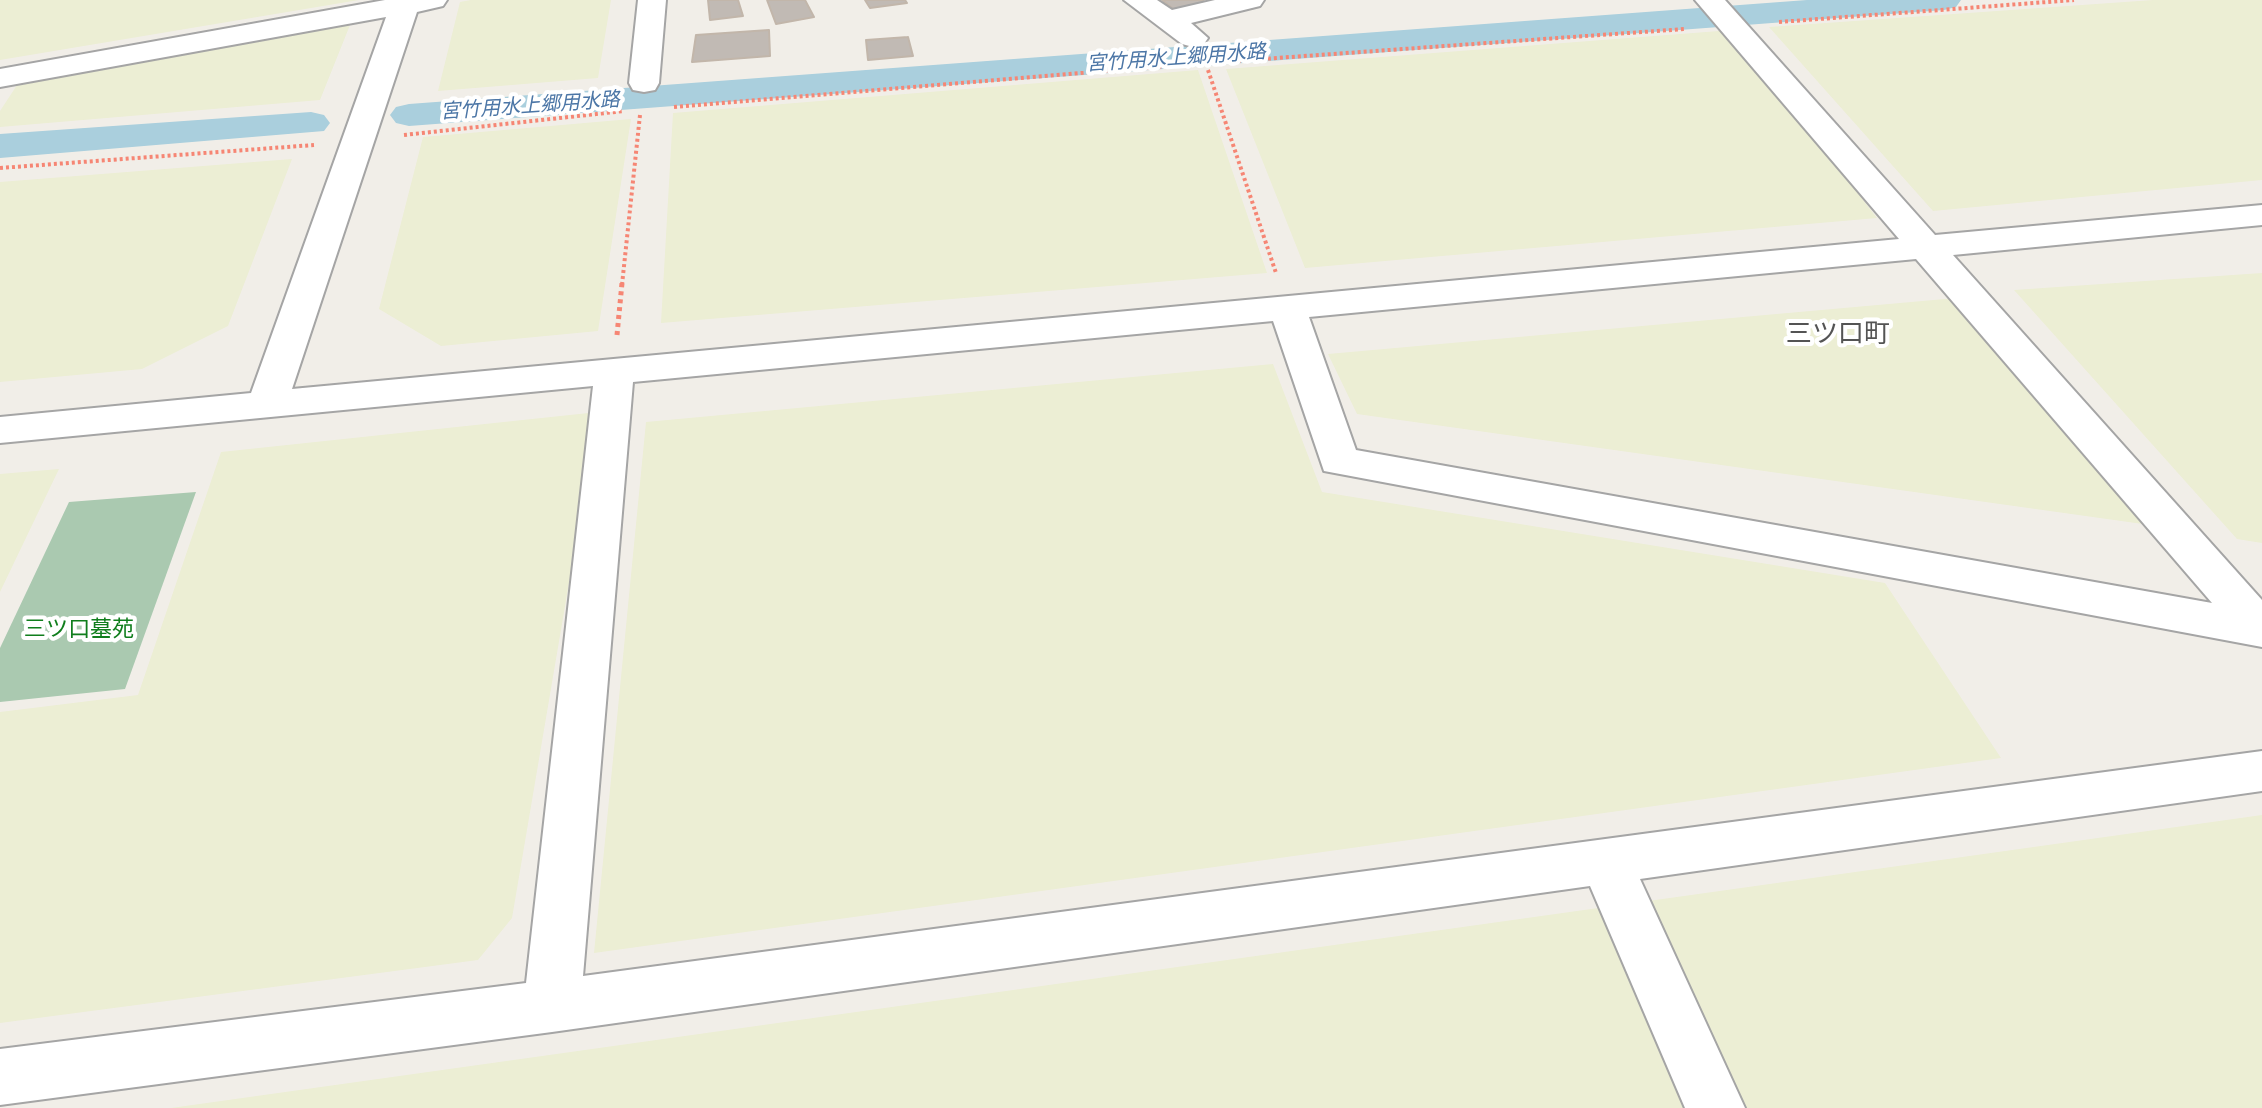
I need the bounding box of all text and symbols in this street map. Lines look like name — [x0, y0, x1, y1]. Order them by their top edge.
water label: 宮竹用水上郷用水路 — [1085, 40, 1267, 76]
water label: 宮竹用水上郷用水路 — [439, 88, 621, 124]
district label: 三ツ口町 — [1786, 318, 1890, 350]
park label: 三ツ口墓苑 — [24, 616, 134, 642]

